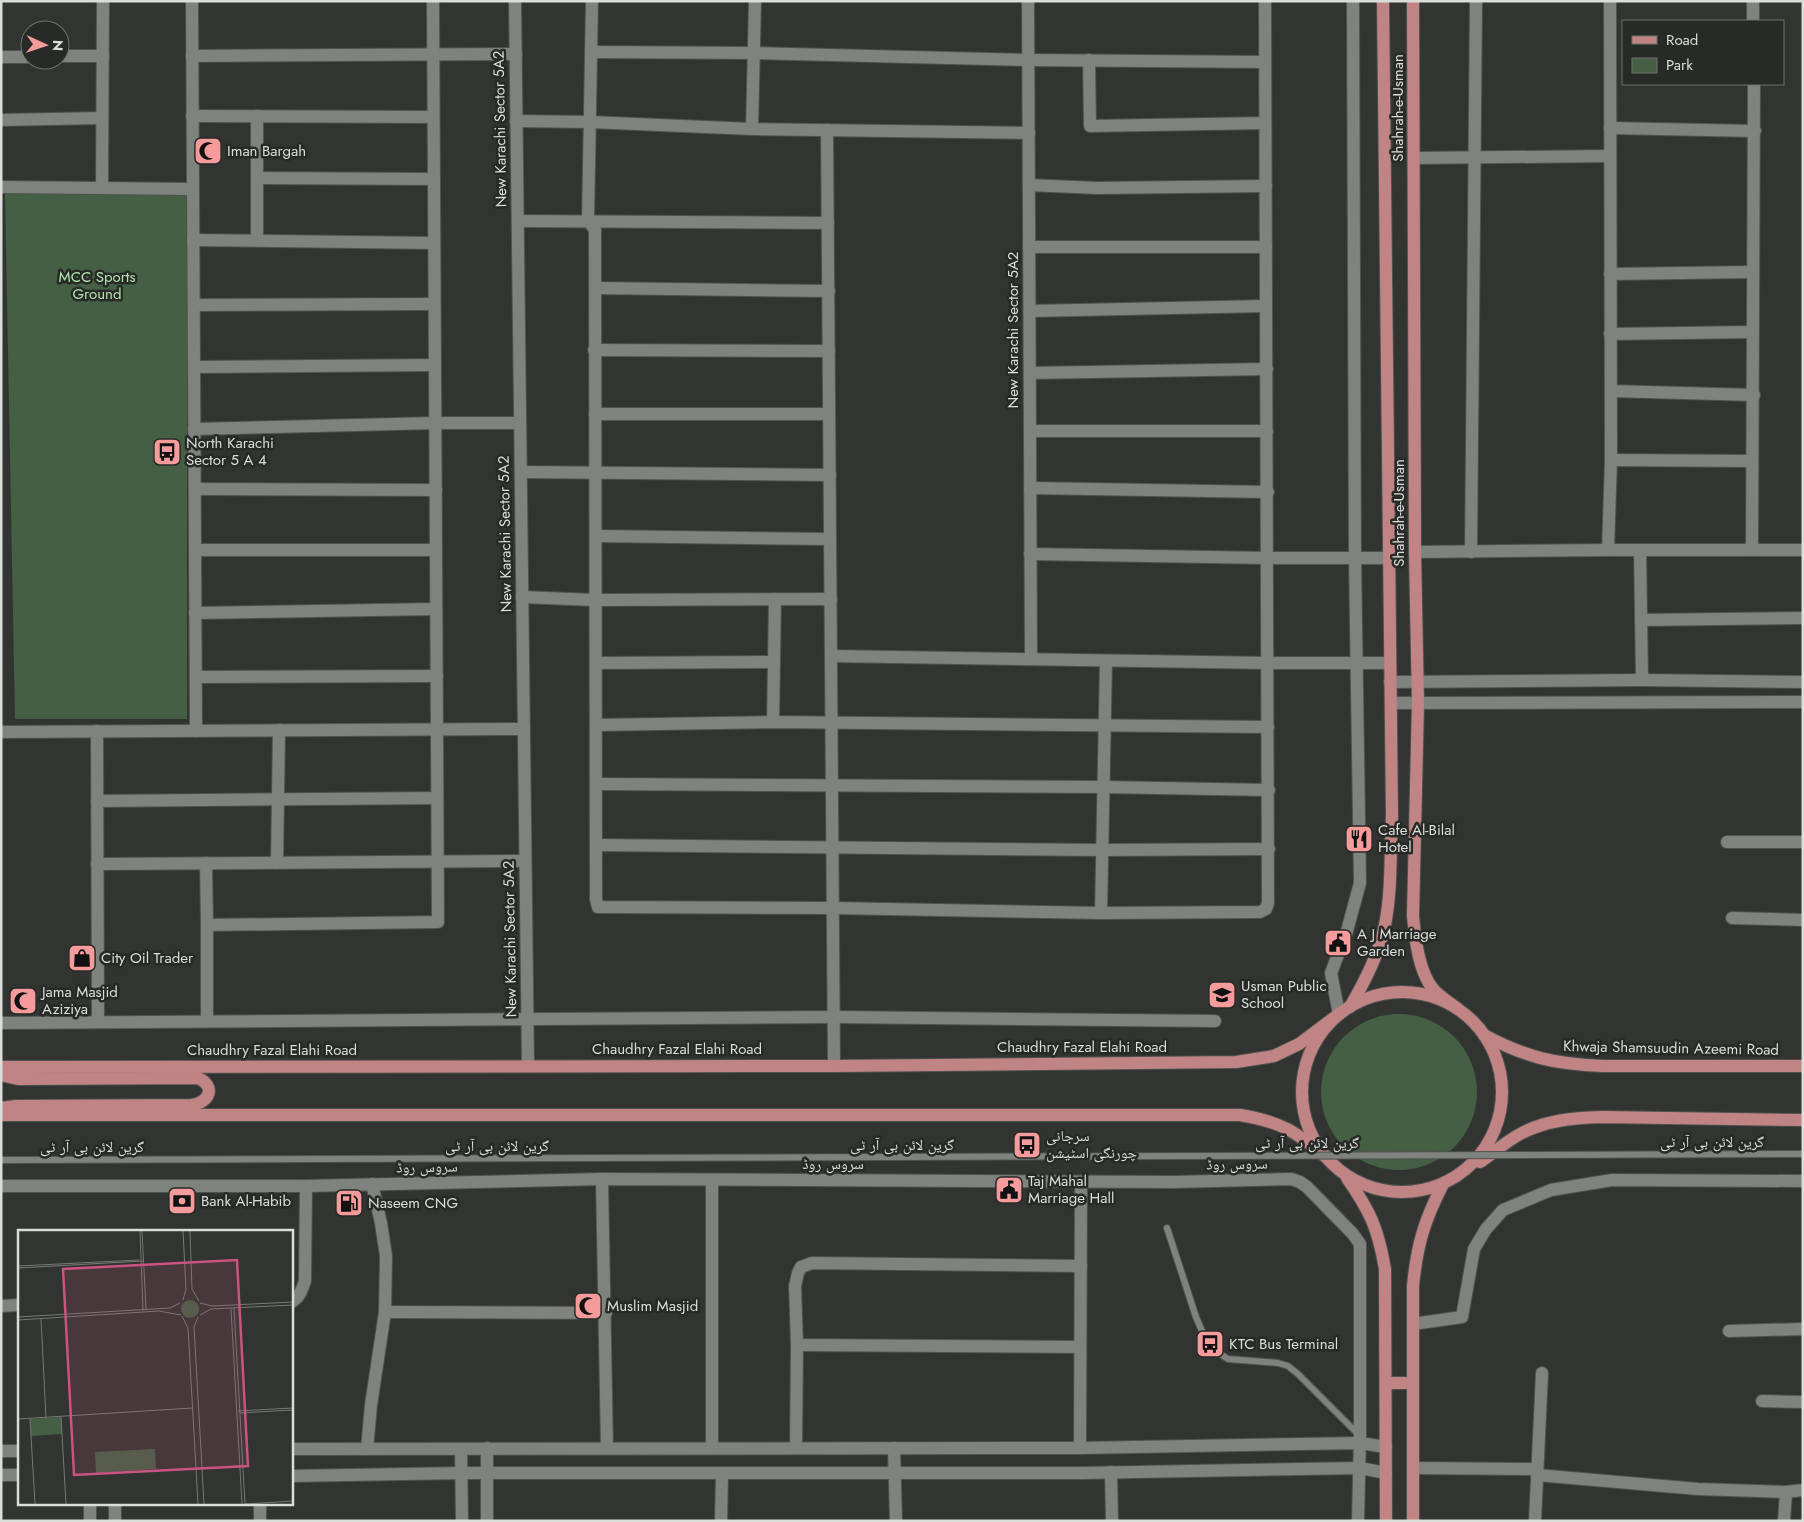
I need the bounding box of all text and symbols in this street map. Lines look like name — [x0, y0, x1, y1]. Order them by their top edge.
north arrow — [20, 20, 70, 70]
legend — [1622, 20, 1784, 85]
text: Road — [1666, 29, 1698, 51]
text: N — [48, 40, 68, 52]
street label: New Karachi Sector 5A2 — [488, 50, 512, 208]
street label: Shahrah-e-Usman — [1387, 54, 1409, 162]
text: Park — [1666, 54, 1693, 76]
mosque icon: Iman Bargah — [193, 136, 223, 166]
place label: Iman Bargah — [227, 140, 306, 162]
street label: New Karachi Sector 5A2 — [1002, 252, 1024, 408]
park label: MCC Sports Ground — [59, 266, 135, 305]
place label: North Karachi Sector 5 A 4 — [186, 432, 274, 471]
bus stop icon: North Karachi Sector 5 A 4 — [152, 437, 182, 467]
street label: New Karachi Sector 5A2 — [493, 455, 517, 613]
street label: Shahrah-e-Usman — [1388, 459, 1410, 567]
place label: Cafe Al-Bilal Hotel — [1378, 819, 1455, 858]
restaurant icon: Cafe Al-Bilal Hotel — [1344, 824, 1374, 854]
street label: New Karachi Sector 5A2 — [498, 860, 522, 1018]
place label: A J Marriage Garden — [1357, 923, 1437, 962]
public building icon: A J Marriage Garden — [1323, 928, 1353, 958]
shop icon: City Oil Trader — [67, 943, 97, 973]
place label: City Oil Trader — [101, 947, 194, 969]
place label: Usman Public School — [1241, 975, 1327, 1014]
school or university icon: Usman Public School — [1207, 980, 1237, 1010]
place label: Jama Masjid Aziziya — [40, 981, 118, 1020]
mosque icon: Jama Masjid Aziziya — [8, 986, 38, 1016]
street label: Khwaja Shamsuudin Azeemi Road — [1563, 1035, 1779, 1061]
street label: Chaudhry Fazal Elahi Road — [997, 1036, 1167, 1058]
street label: Chaudhry Fazal Elahi Road — [592, 1038, 762, 1060]
street label: Chaudhry Fazal Elahi Road — [187, 1039, 357, 1061]
place label: سرجانی چورنگی اسٹیشن — [1046, 1125, 1138, 1164]
bus stop icon: سرجانی چورنگی اسٹیشن — [1012, 1130, 1042, 1160]
street label: گرین لائن بی آر ٹی — [1660, 1131, 1764, 1153]
street label: گرین لائن بی آر ٹی — [1255, 1132, 1359, 1154]
street label: گرین لائن بی آر ٹی — [850, 1134, 954, 1156]
street label: گرین لائن بی آر ٹی — [445, 1135, 549, 1157]
street label: گرین لائن بی آر ٹی — [40, 1136, 144, 1158]
street label: سروس روڈ — [1206, 1152, 1268, 1176]
street label: سروس روڈ — [802, 1153, 864, 1175]
street label: سروس روڈ — [396, 1155, 458, 1179]
place label: Taj Mahal Marriage Hall — [1028, 1170, 1114, 1209]
public building icon: Taj Mahal Marriage Hall — [994, 1175, 1024, 1205]
bank icon: Bank Al-Habib — [167, 1186, 197, 1216]
fuel station icon: Naseem CNG — [334, 1188, 364, 1218]
place label: Bank Al-Habib — [201, 1190, 291, 1212]
place label: Naseem CNG — [368, 1192, 458, 1214]
inset map — [18, 1230, 292, 1504]
mosque icon: Muslim Masjid — [573, 1291, 603, 1321]
place label: Muslim Masjid — [607, 1295, 698, 1317]
bus stop icon: KTC Bus Terminal — [1195, 1329, 1225, 1359]
place label: KTC Bus Terminal — [1229, 1333, 1338, 1355]

